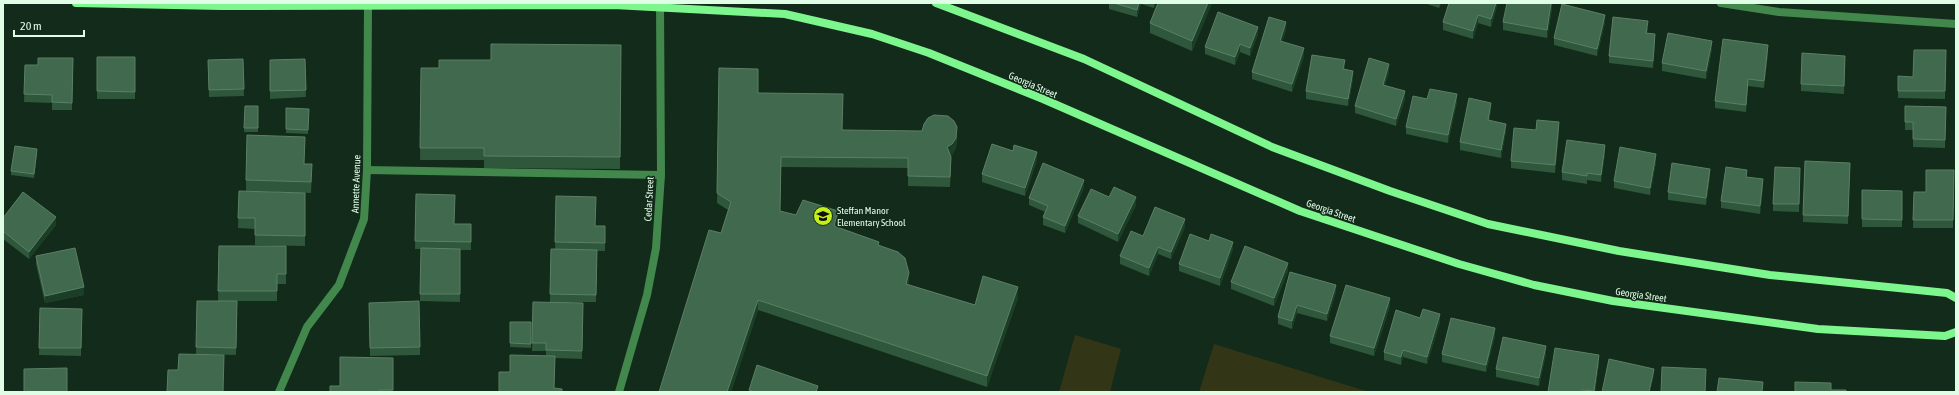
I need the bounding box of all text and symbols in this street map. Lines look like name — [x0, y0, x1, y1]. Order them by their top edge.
scale bar — [14, 12, 84, 38]
text: 20 m — [20, 19, 42, 33]
street label: Georgia Street — [1007, 70, 1059, 100]
street label: Annette Avenue — [349, 154, 363, 213]
street label: Cedar Street — [642, 176, 656, 222]
street label: Georgia Street — [1305, 197, 1357, 225]
school or university icon: Steffan Manor Elementary School — [812, 205, 834, 227]
place label: Steffan Manor Elementary School — [837, 205, 906, 228]
street label: Georgia Street — [1615, 286, 1667, 304]

